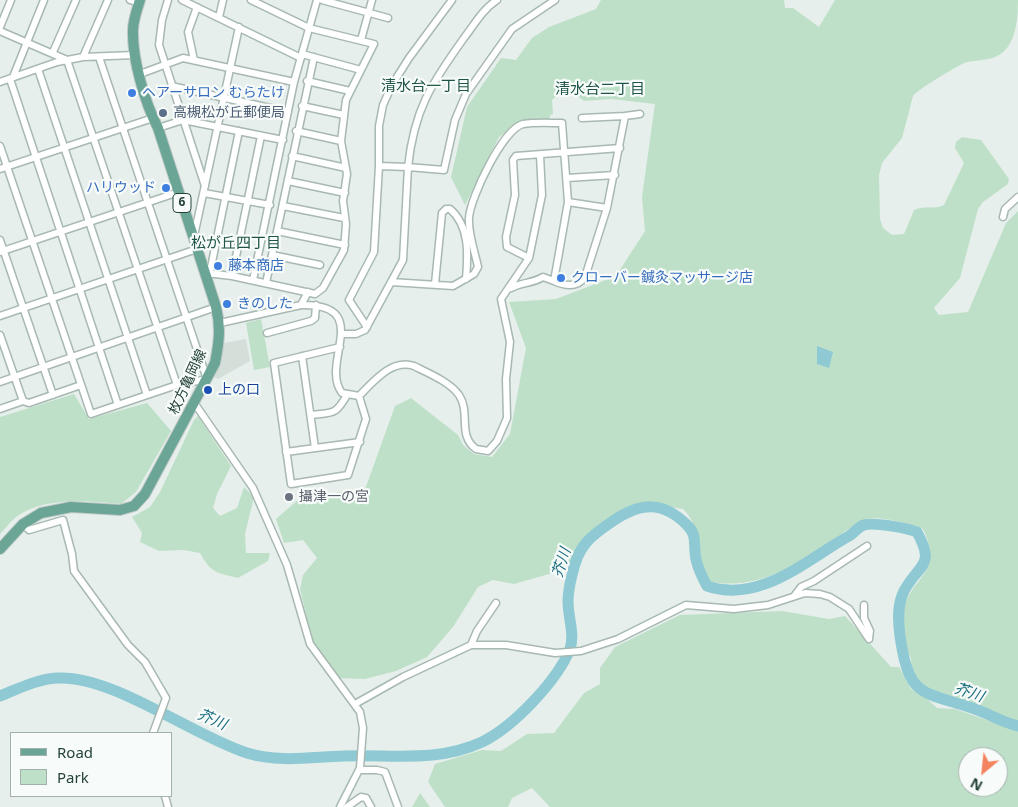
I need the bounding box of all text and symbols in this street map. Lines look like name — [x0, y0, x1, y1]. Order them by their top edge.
district label: 清水台一丁目 — [381, 78, 471, 96]
district label: 清水台二丁目 — [555, 81, 645, 99]
place label: ヘアーサロン むらたけ — [142, 85, 285, 101]
marker: ヘアーサロン むらたけ — [126, 87, 138, 99]
place label: 高槻松が丘郵便局 — [173, 105, 285, 121]
marker: 高槻松が丘郵便局 — [157, 107, 169, 119]
place label: ハリウッド — [86, 180, 156, 196]
marker: ハリウッド — [160, 182, 172, 194]
road number: 6 — [173, 194, 191, 212]
district label: 松が丘四丁目 — [191, 235, 281, 253]
place label: 藤本商店 — [228, 258, 284, 274]
marker: 藤本商店 — [212, 260, 224, 272]
place label: クローバー鍼灸マッサージ店 — [571, 270, 753, 286]
marker: クローバー鍼灸マッサージ店 — [555, 272, 567, 284]
place label: きのした — [237, 296, 293, 312]
marker: きのした — [221, 298, 233, 310]
street label: 枚方亀岡線 — [166, 347, 210, 417]
place label: 上の口 — [218, 382, 260, 398]
marker: 上の口 — [202, 384, 214, 396]
place label: 攝津一の宮 — [299, 489, 369, 505]
marker: 攝津一の宮 — [283, 491, 295, 503]
water label: 芥川 — [549, 546, 575, 580]
water label: 芥川 — [952, 680, 986, 706]
water label: 芥川 — [195, 706, 229, 734]
legend — [10, 732, 172, 797]
text: Road — [57, 742, 93, 762]
north arrow — [958, 747, 1008, 797]
text: Park — [57, 767, 89, 787]
text: N — [967, 774, 986, 796]

